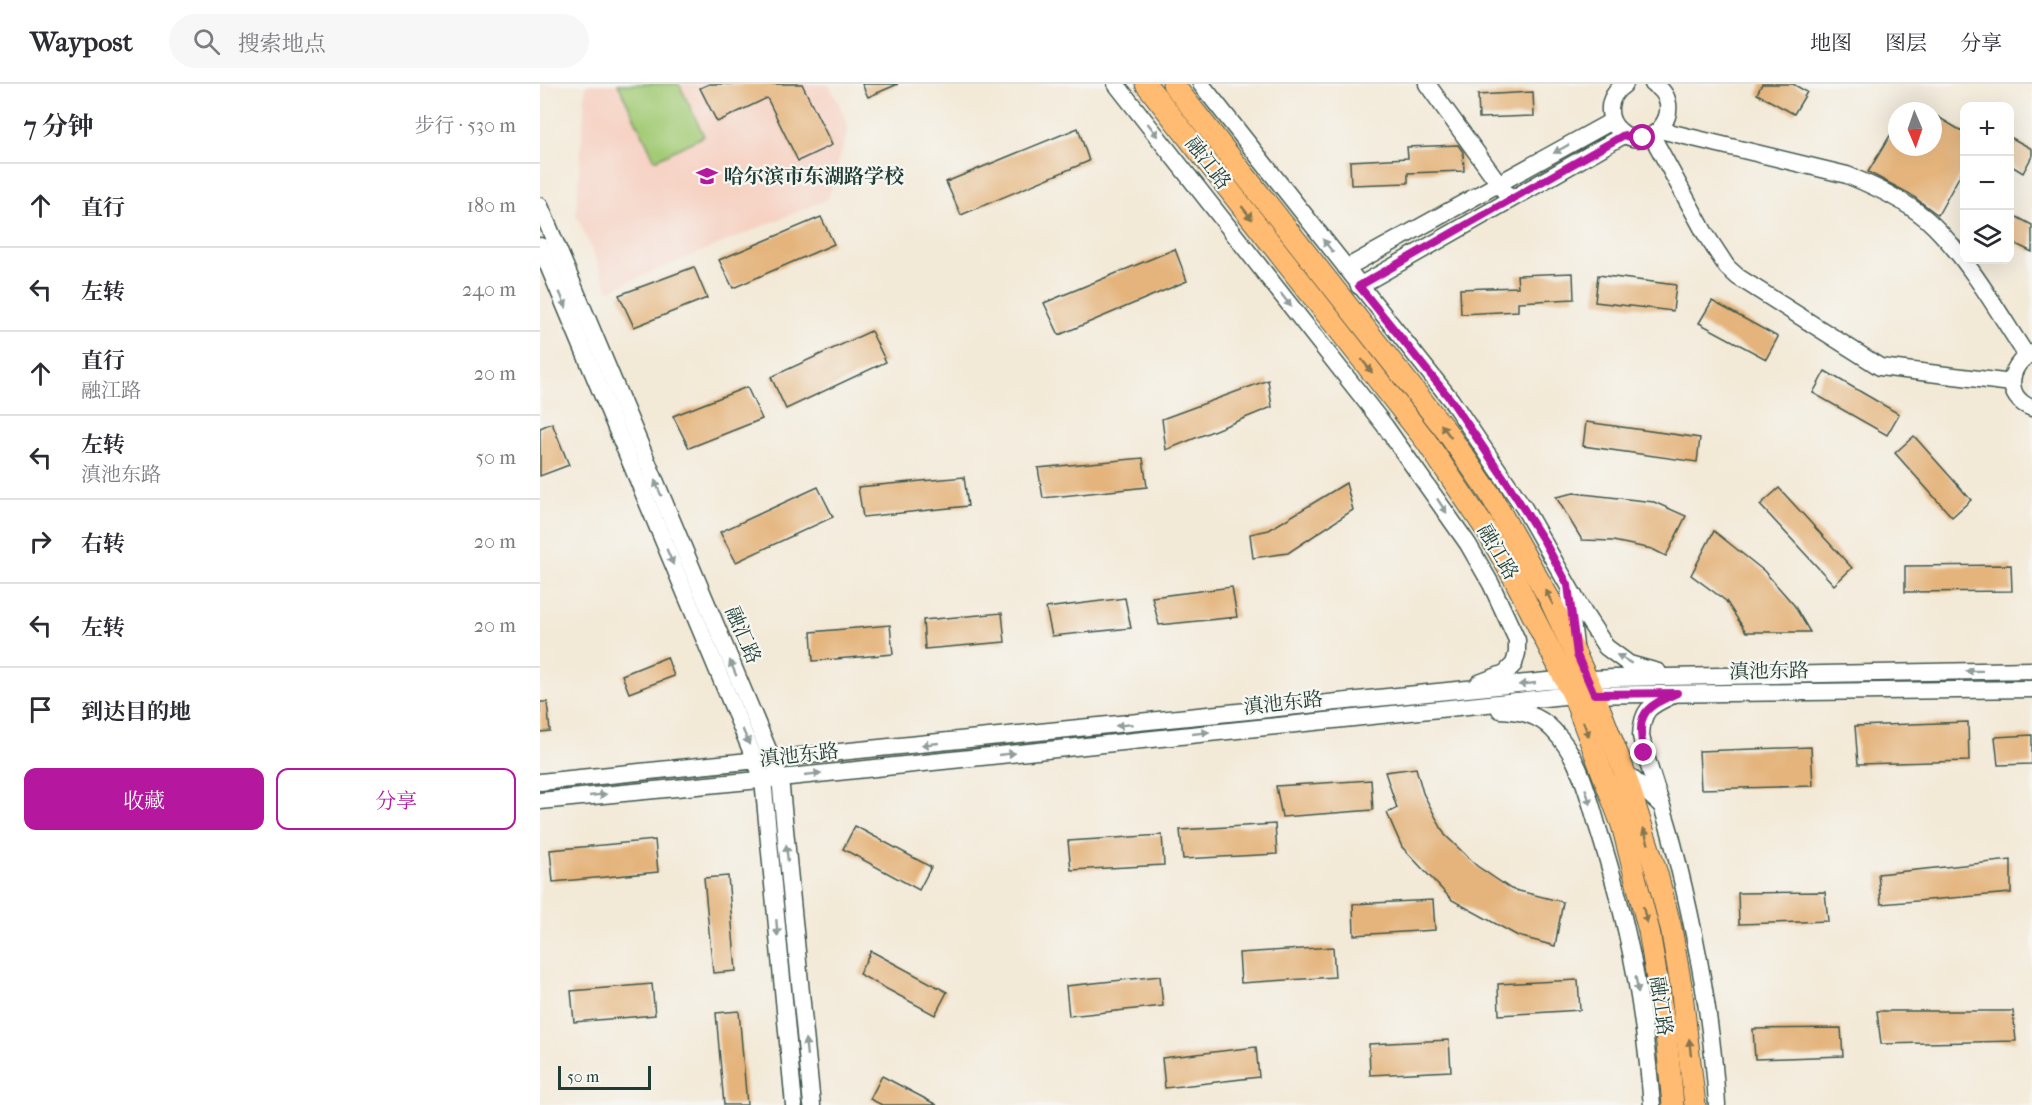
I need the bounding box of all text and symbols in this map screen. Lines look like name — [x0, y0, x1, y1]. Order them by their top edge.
search box — [169, 14, 589, 68]
text: Waypost — [30, 25, 133, 58]
icon: search — [190, 25, 223, 58]
text: 搜索地点 — [238, 31, 326, 57]
text: 地图 — [1810, 31, 1852, 55]
text: 图层 — [1885, 31, 1927, 55]
text: 分享 — [1960, 31, 2002, 55]
north arrow — [1888, 102, 1942, 156]
map controls — [1960, 102, 2014, 264]
button: + — [1960, 102, 2014, 156]
text: 7 分钟 — [24, 111, 94, 142]
text: 步行 · 530 m — [415, 114, 516, 137]
one-way arrow — [1146, 122, 1159, 138]
route start — [1629, 124, 1655, 150]
street label: 融江路 — [1180, 132, 1236, 194]
one-way arrow — [1552, 144, 1569, 154]
button: − — [1960, 156, 2014, 210]
school or university icon: 哈尔滨市东湖路学校 — [695, 164, 719, 188]
place label: 哈尔滨市东湖路学校 — [724, 165, 904, 188]
icon: ahead — [24, 189, 57, 222]
text: 180 m — [467, 194, 516, 217]
text: 直行 — [81, 195, 125, 221]
one-way arrow — [1240, 205, 1252, 220]
button: layers — [1960, 210, 2014, 264]
one-way arrow — [1323, 239, 1335, 254]
icon: left — [24, 273, 57, 306]
text: 240 m — [462, 278, 516, 301]
text: 左转 — [81, 279, 125, 305]
one-way arrow — [558, 291, 568, 309]
one-way arrow — [1280, 292, 1292, 307]
text: 直行 — [81, 348, 125, 374]
icon: ahead — [24, 357, 57, 390]
one-way arrow — [1361, 359, 1373, 374]
text: 20 m — [474, 362, 516, 385]
text: 融江路 — [81, 379, 141, 402]
one-way arrow — [1440, 424, 1452, 440]
text: 左转 — [81, 432, 125, 458]
icon: left — [24, 441, 57, 474]
text: 50 m — [475, 446, 516, 469]
text: 滇池东路 — [81, 463, 161, 486]
one-way arrow — [653, 478, 663, 496]
one-way arrow — [1436, 497, 1447, 514]
street label: 融江路 — [1473, 520, 1523, 584]
icon: right — [24, 525, 57, 558]
text: 20 m — [474, 530, 516, 553]
text: 右转 — [81, 531, 125, 557]
one-way arrow — [666, 548, 675, 566]
one-way arrow — [1544, 588, 1554, 606]
street label: 融汇路 — [721, 603, 765, 667]
icon: left — [24, 609, 57, 642]
text: 20 m — [474, 614, 516, 637]
text: 左转 — [81, 615, 125, 641]
one-way arrow — [1616, 654, 1632, 665]
one-way arrow — [728, 658, 738, 676]
street label: 滇池东路 — [1729, 659, 1809, 683]
one-way arrow — [1964, 667, 1983, 676]
one-way arrow — [1517, 679, 1536, 688]
street label: 滇池东路 — [1242, 687, 1324, 719]
icon: arrive — [24, 693, 57, 726]
text: 到达目的地 — [81, 699, 191, 725]
one-way arrow — [1114, 720, 1133, 729]
one-way arrow — [1582, 721, 1592, 739]
one-way arrow — [741, 728, 751, 746]
one-way arrow — [1192, 728, 1211, 738]
street label: 滇池东路 — [758, 739, 840, 771]
one-way arrow — [920, 739, 939, 749]
route end — [1630, 739, 1656, 765]
one-way arrow — [998, 749, 1017, 759]
button: 收藏 — [24, 768, 264, 830]
button: 分享 — [276, 768, 516, 830]
one-way arrow — [804, 770, 823, 779]
one-way arrow — [1584, 788, 1593, 806]
one-way arrow — [589, 790, 608, 800]
one-way arrow — [1641, 827, 1650, 845]
one-way arrow — [782, 843, 792, 862]
one-way arrow — [1641, 906, 1651, 924]
one-way arrow — [772, 918, 782, 937]
street label: 融江路 — [1645, 975, 1677, 1037]
one-way arrow — [1633, 976, 1642, 995]
one-way arrow — [801, 1037, 811, 1056]
one-way arrow — [1685, 1037, 1694, 1056]
scale bar — [558, 1063, 651, 1090]
text: 50 m — [567, 1067, 599, 1086]

